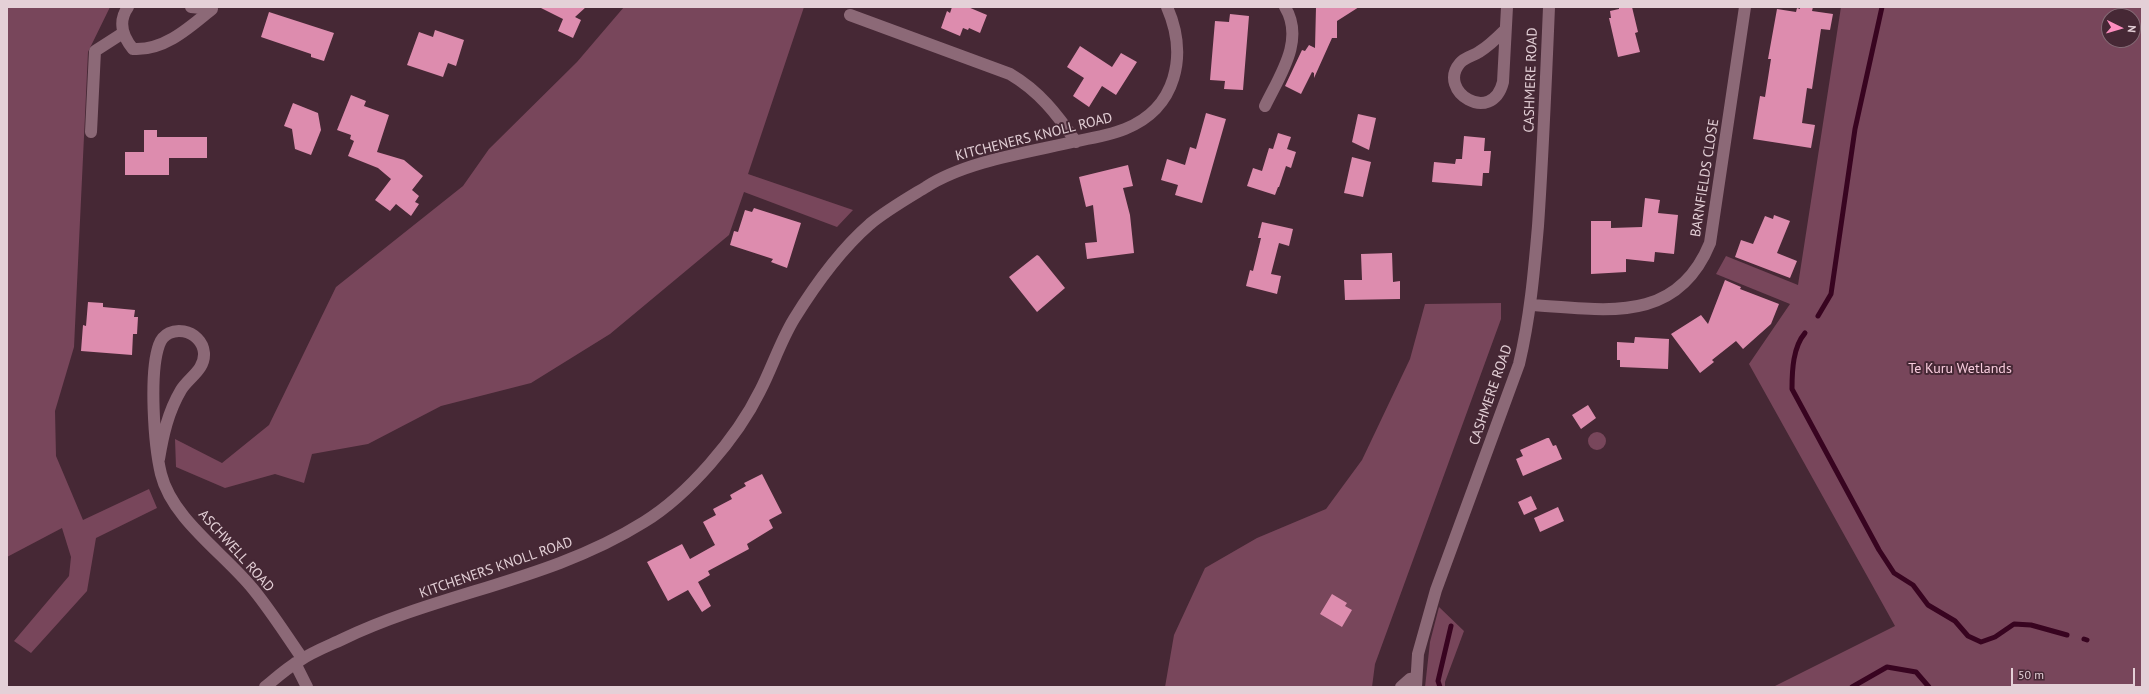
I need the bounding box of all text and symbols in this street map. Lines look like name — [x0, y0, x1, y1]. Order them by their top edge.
north arrow — [2101, 8, 2141, 48]
text: N — [2125, 25, 2139, 33]
street label: CASHMERE ROAD — [1521, 27, 1541, 133]
street label: KITCHENERS KNOLL ROAD — [954, 109, 1114, 165]
street label: BARNFIELDS CLOSE — [1687, 118, 1723, 238]
street label: CASHMERE ROAD — [1466, 343, 1516, 447]
park label: Te Kuru Wetlands — [1908, 361, 2012, 377]
street label: ASCHWELL ROAD — [195, 507, 277, 595]
street label: KITCHENERS KNOLL ROAD — [417, 534, 575, 602]
scale bar — [2013, 660, 2137, 686]
text: 50 m — [2018, 667, 2044, 682]

